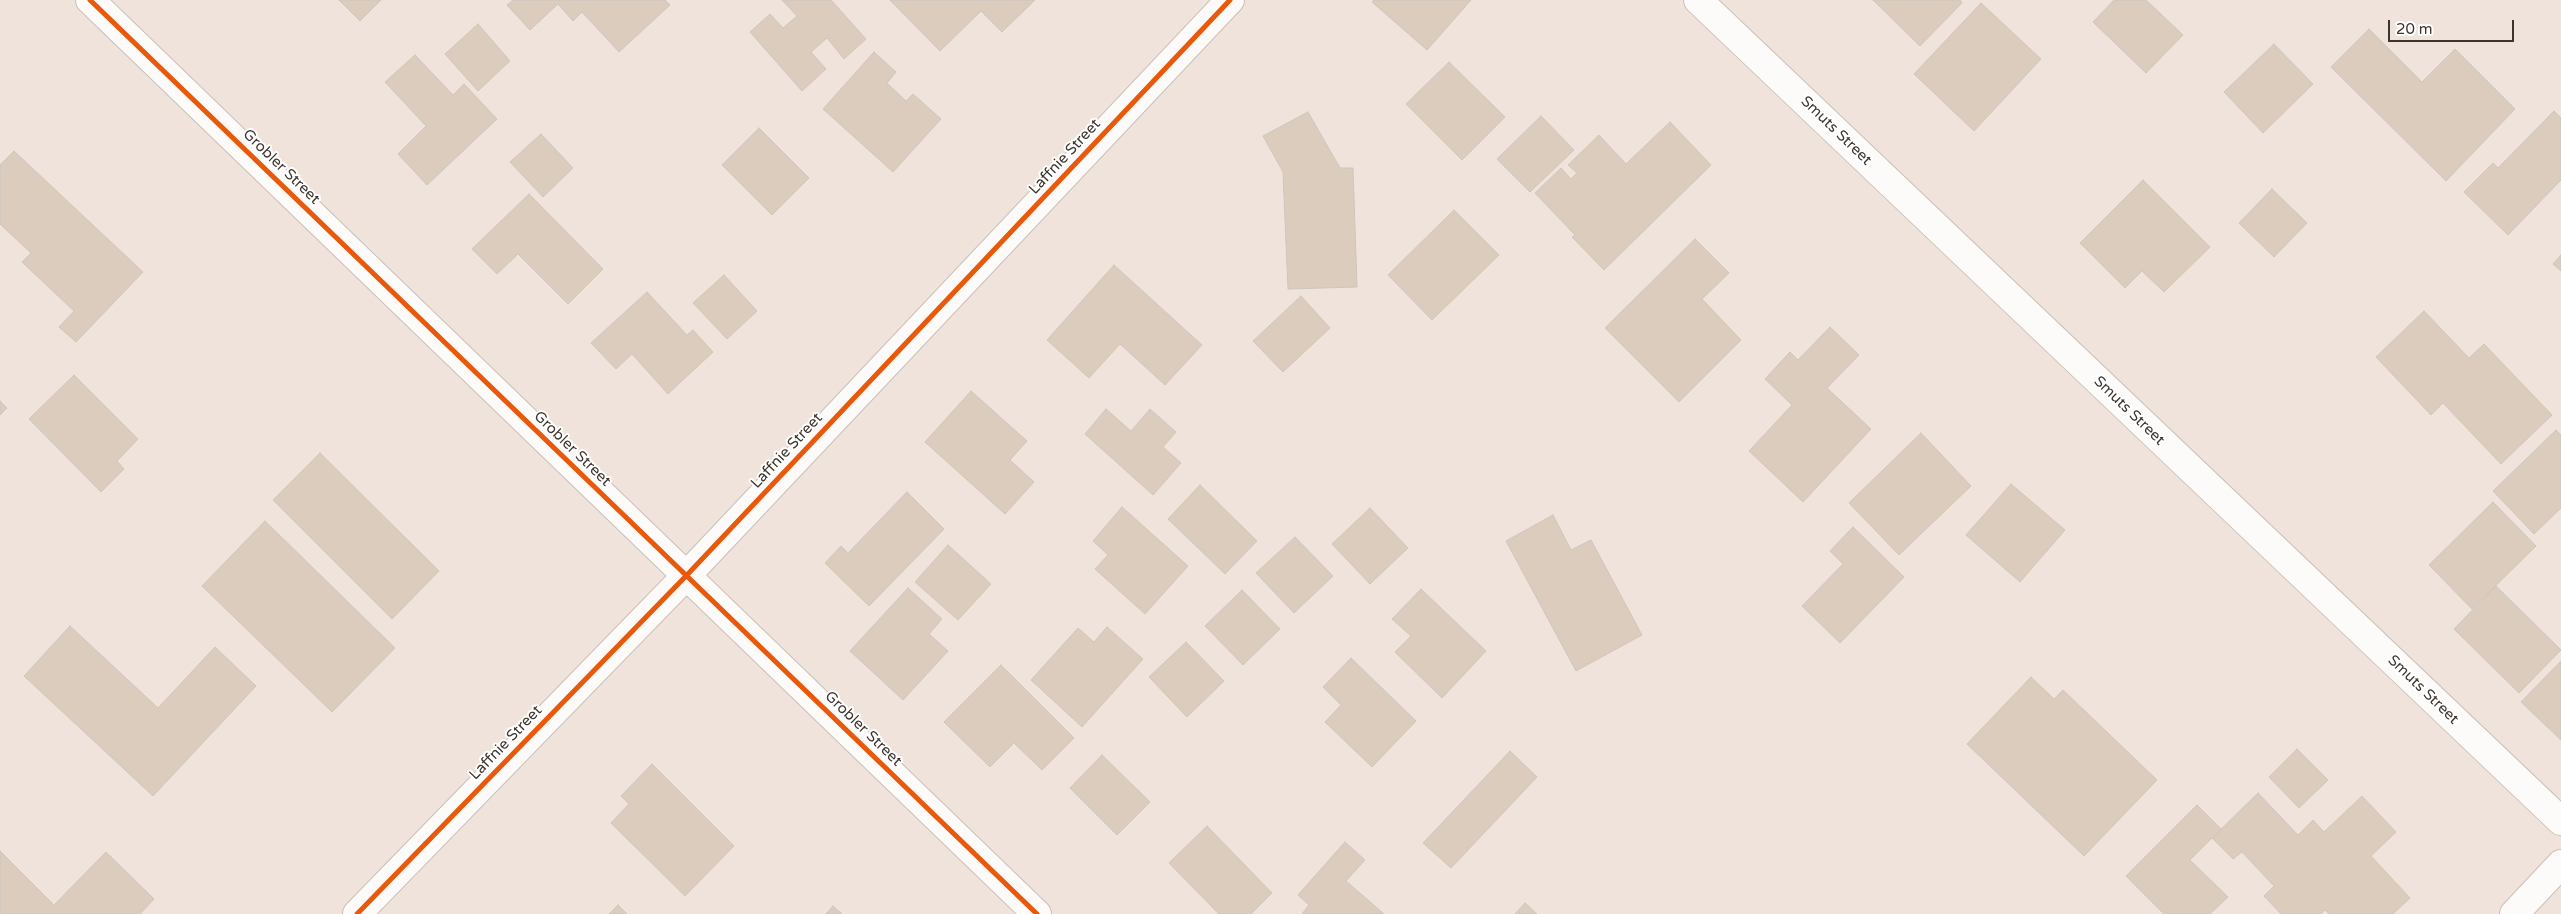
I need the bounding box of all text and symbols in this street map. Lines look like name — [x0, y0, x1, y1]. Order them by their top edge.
scale bar — [2391, 10, 2517, 42]
text: 20 m — [2396, 20, 2433, 38]
street label: Smuts Street — [1797, 93, 1875, 169]
street label: Laffnie Street — [1025, 116, 1105, 198]
street label: Grobler Street — [239, 126, 323, 208]
street label: Smuts Street — [2090, 373, 2168, 449]
street label: Grobler Street — [530, 408, 614, 490]
street label: Laffnie Street — [747, 410, 827, 492]
street label: Smuts Street — [2384, 652, 2462, 728]
street label: Grobler Street — [821, 688, 905, 770]
street label: Laffnie Street — [466, 702, 546, 784]

